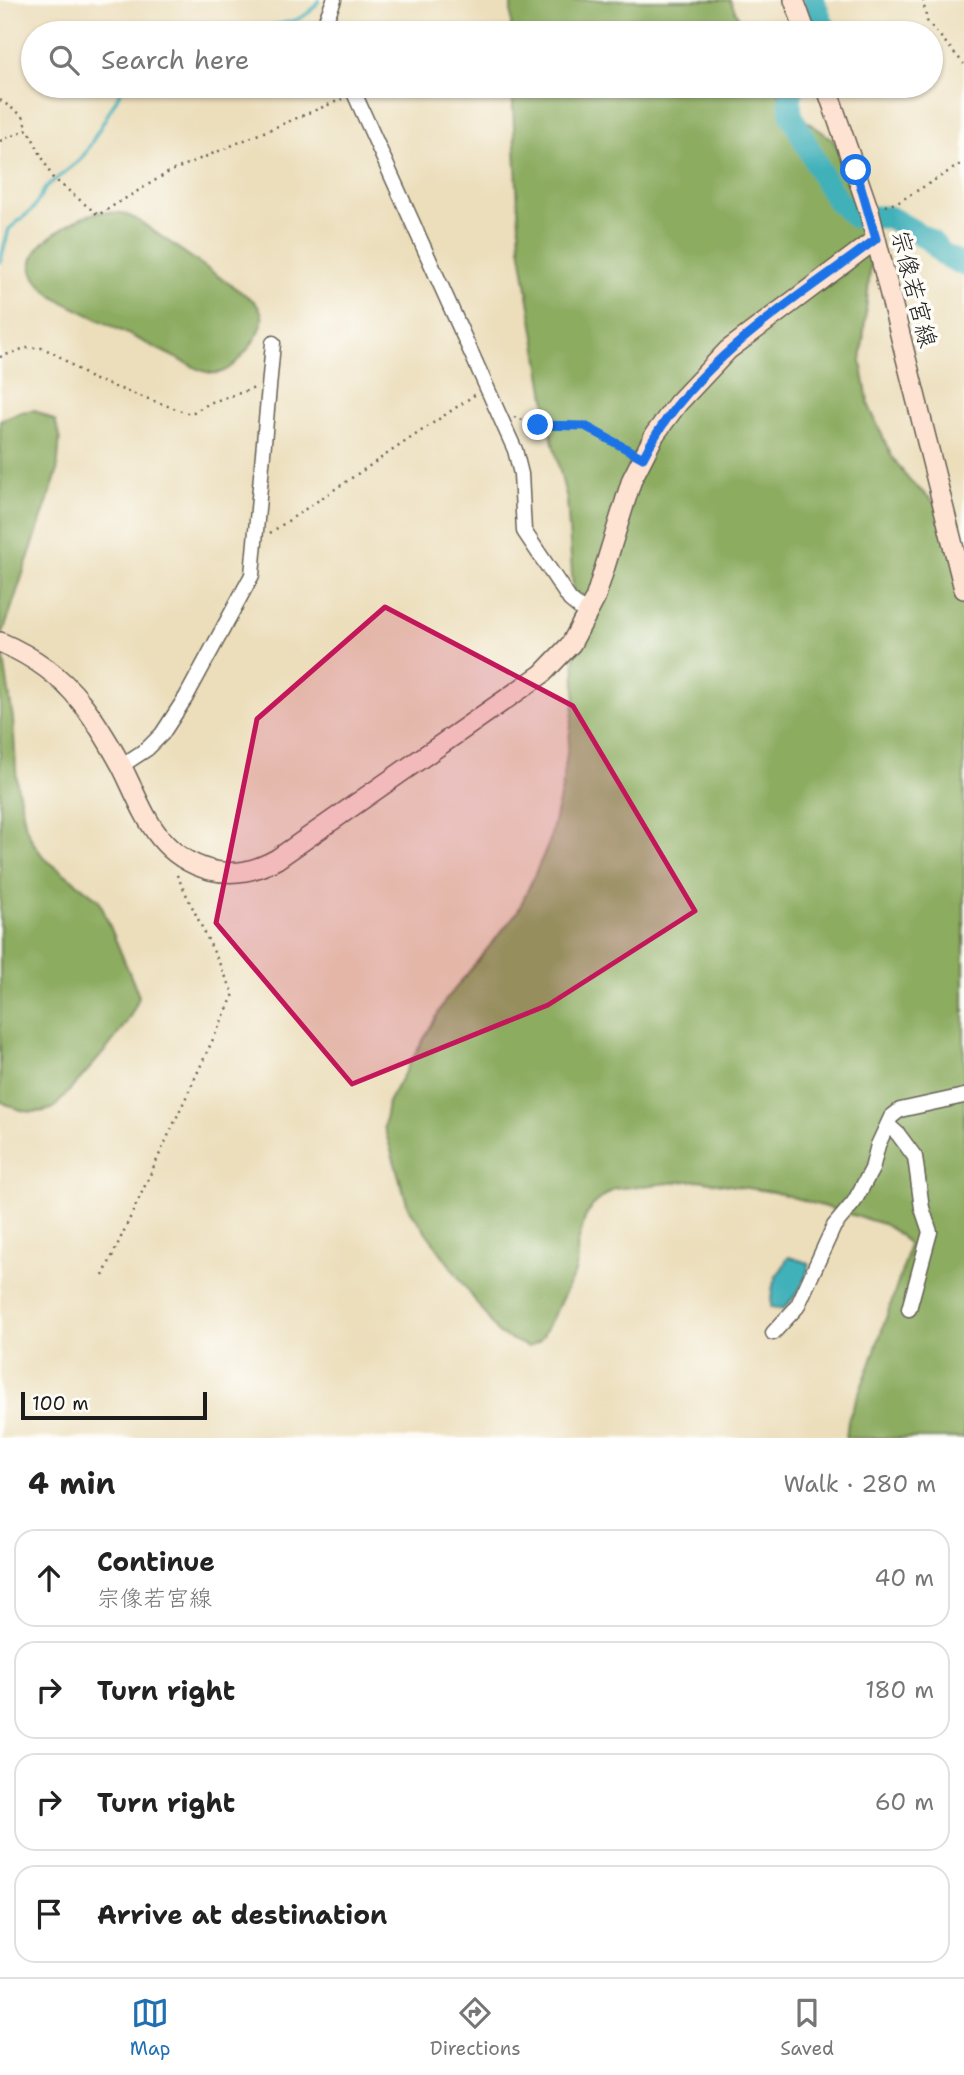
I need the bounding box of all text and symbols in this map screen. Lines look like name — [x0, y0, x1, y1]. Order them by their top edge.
search box — [21, 21, 943, 98]
icon: search — [45, 41, 83, 79]
text: Search here — [101, 42, 250, 77]
route start — [840, 154, 871, 185]
street label: 宗像若宮線 — [884, 227, 944, 351]
route end — [522, 409, 553, 440]
scale bar — [21, 1389, 206, 1421]
text: 100 m — [32, 1391, 89, 1416]
text: 4 min — [28, 1463, 115, 1504]
text: Walk · 280 m — [783, 1469, 936, 1499]
text: Continue — [97, 1544, 215, 1579]
icon: ahead — [30, 1559, 68, 1597]
text: 40 m — [874, 1563, 934, 1593]
text: 宗像若宮線 — [97, 1583, 212, 1613]
icon: right — [30, 1671, 68, 1709]
text: Turn right — [97, 1673, 235, 1708]
text: 180 m — [865, 1675, 934, 1705]
icon: right — [30, 1783, 68, 1821]
text: Turn right — [97, 1785, 235, 1820]
text: 60 m — [875, 1787, 934, 1817]
icon: arrive — [30, 1895, 68, 1933]
text: Arrive at destination — [97, 1897, 387, 1932]
tab: Map — [130, 1994, 170, 2061]
tab: Directions — [430, 1994, 521, 2061]
tab: Saved — [780, 1994, 834, 2061]

